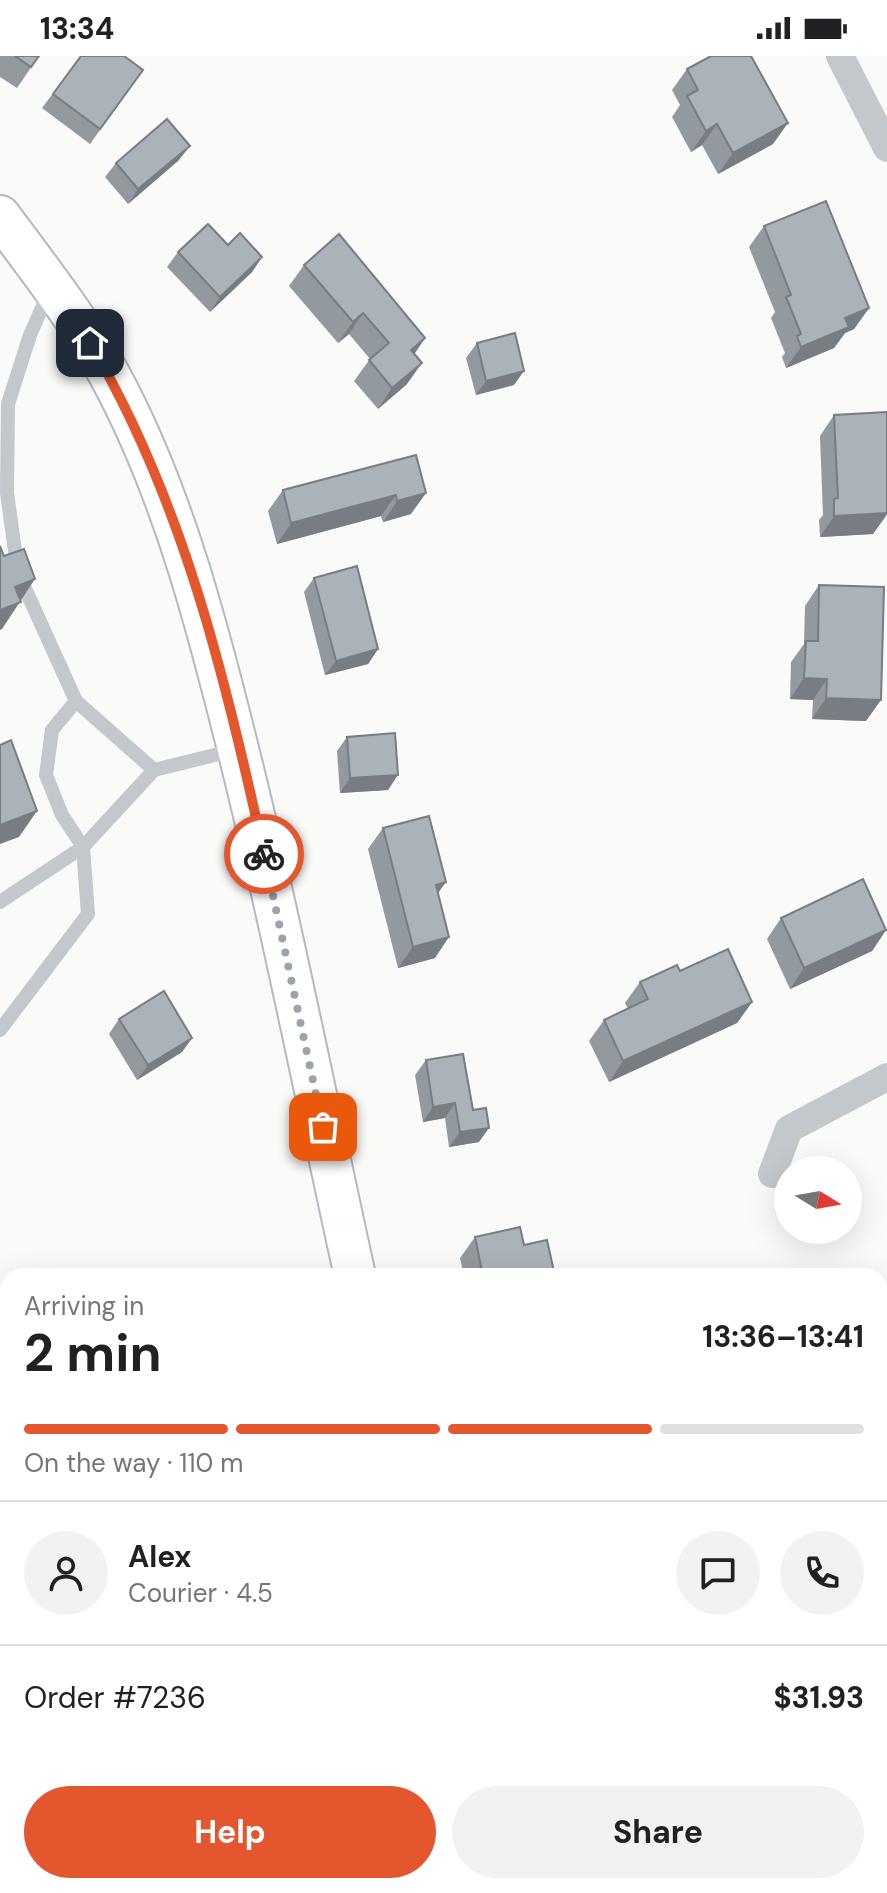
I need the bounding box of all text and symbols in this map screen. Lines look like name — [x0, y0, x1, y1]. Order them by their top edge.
text: 13:34 — [40, 9, 114, 48]
pin — [56, 309, 124, 377]
icon: home — [68, 321, 112, 365]
courier — [224, 814, 304, 894]
icon: bike — [242, 832, 286, 876]
pin — [289, 1093, 357, 1161]
icon: bag — [301, 1105, 345, 1149]
north arrow — [774, 1156, 862, 1244]
map controls — [774, 1156, 862, 1244]
text: Arriving in — [24, 1289, 144, 1323]
text: 13:36–13:41 — [702, 1317, 864, 1356]
text: 2 min — [24, 1319, 162, 1387]
text: On the way · 110 m — [24, 1446, 243, 1480]
button: person — [24, 1531, 108, 1615]
button: chat — [676, 1531, 760, 1615]
button: phone — [780, 1531, 864, 1615]
text: Alex — [128, 1537, 191, 1576]
text: Courier · 4.5 — [128, 1576, 273, 1610]
text: Order #7236 — [24, 1678, 206, 1717]
text: $31.93 — [773, 1678, 864, 1717]
button: Help — [24, 1786, 436, 1878]
button: Share — [452, 1786, 864, 1878]

